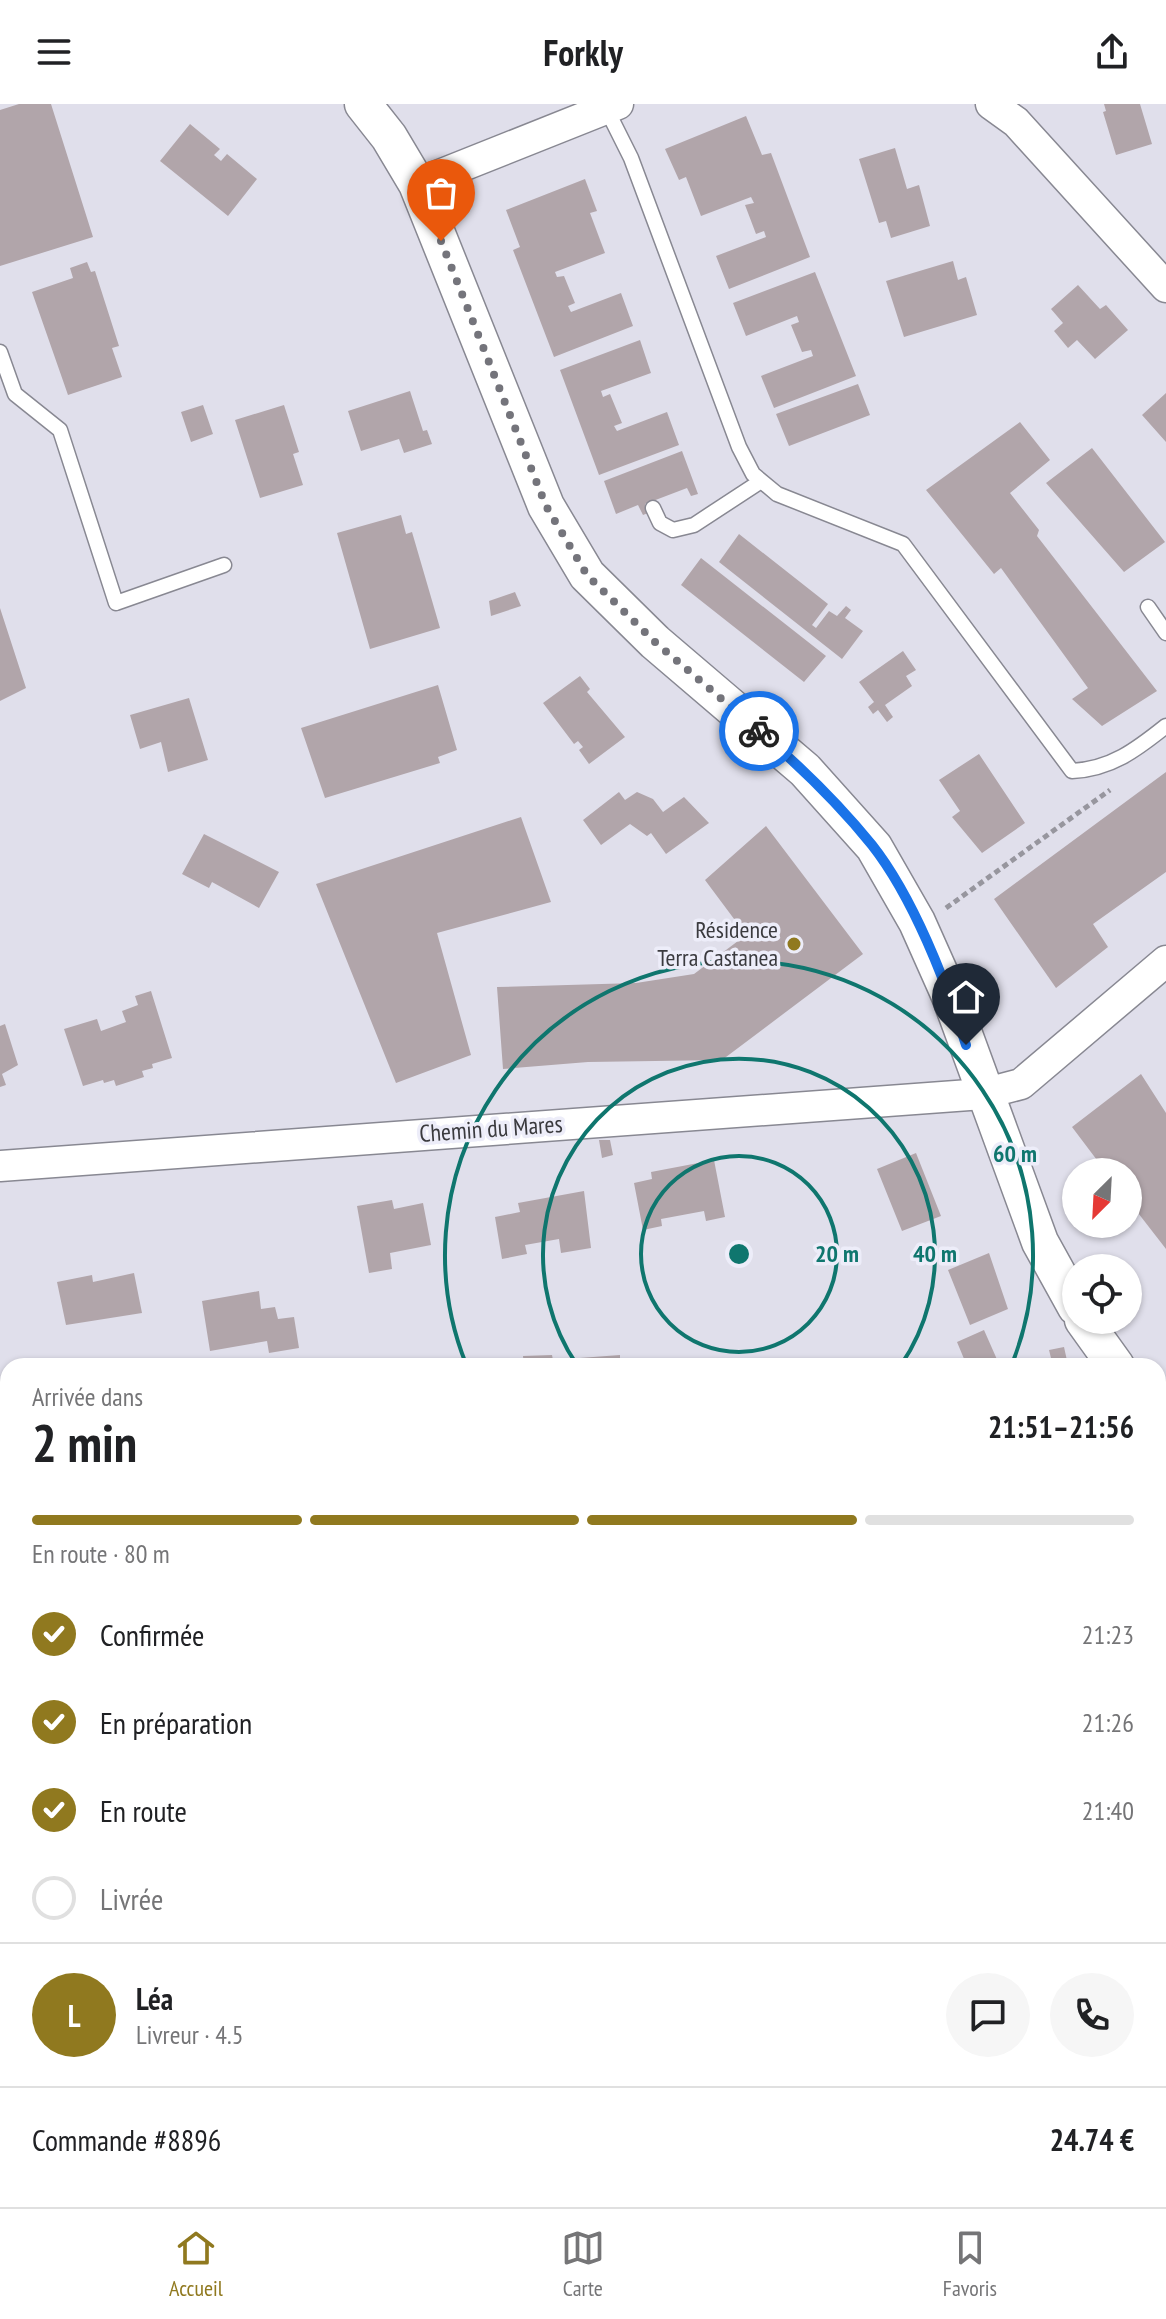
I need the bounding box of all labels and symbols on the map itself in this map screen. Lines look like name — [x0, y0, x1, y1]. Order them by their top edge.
pin — [407, 159, 475, 241]
courier — [719, 691, 799, 771]
place label: Résidence Terra Castanea — [657, 914, 778, 973]
marker: Résidence Terra Castanea — [785, 935, 803, 953]
pin — [932, 963, 1000, 1045]
street label: Chemin du Mares — [418, 1108, 564, 1149]
text: 60 m — [993, 1138, 1037, 1169]
north arrow — [1062, 1158, 1142, 1238]
text: 20 m — [815, 1238, 859, 1269]
text: 40 m — [913, 1238, 957, 1269]
centre of rings — [725, 1240, 753, 1268]

